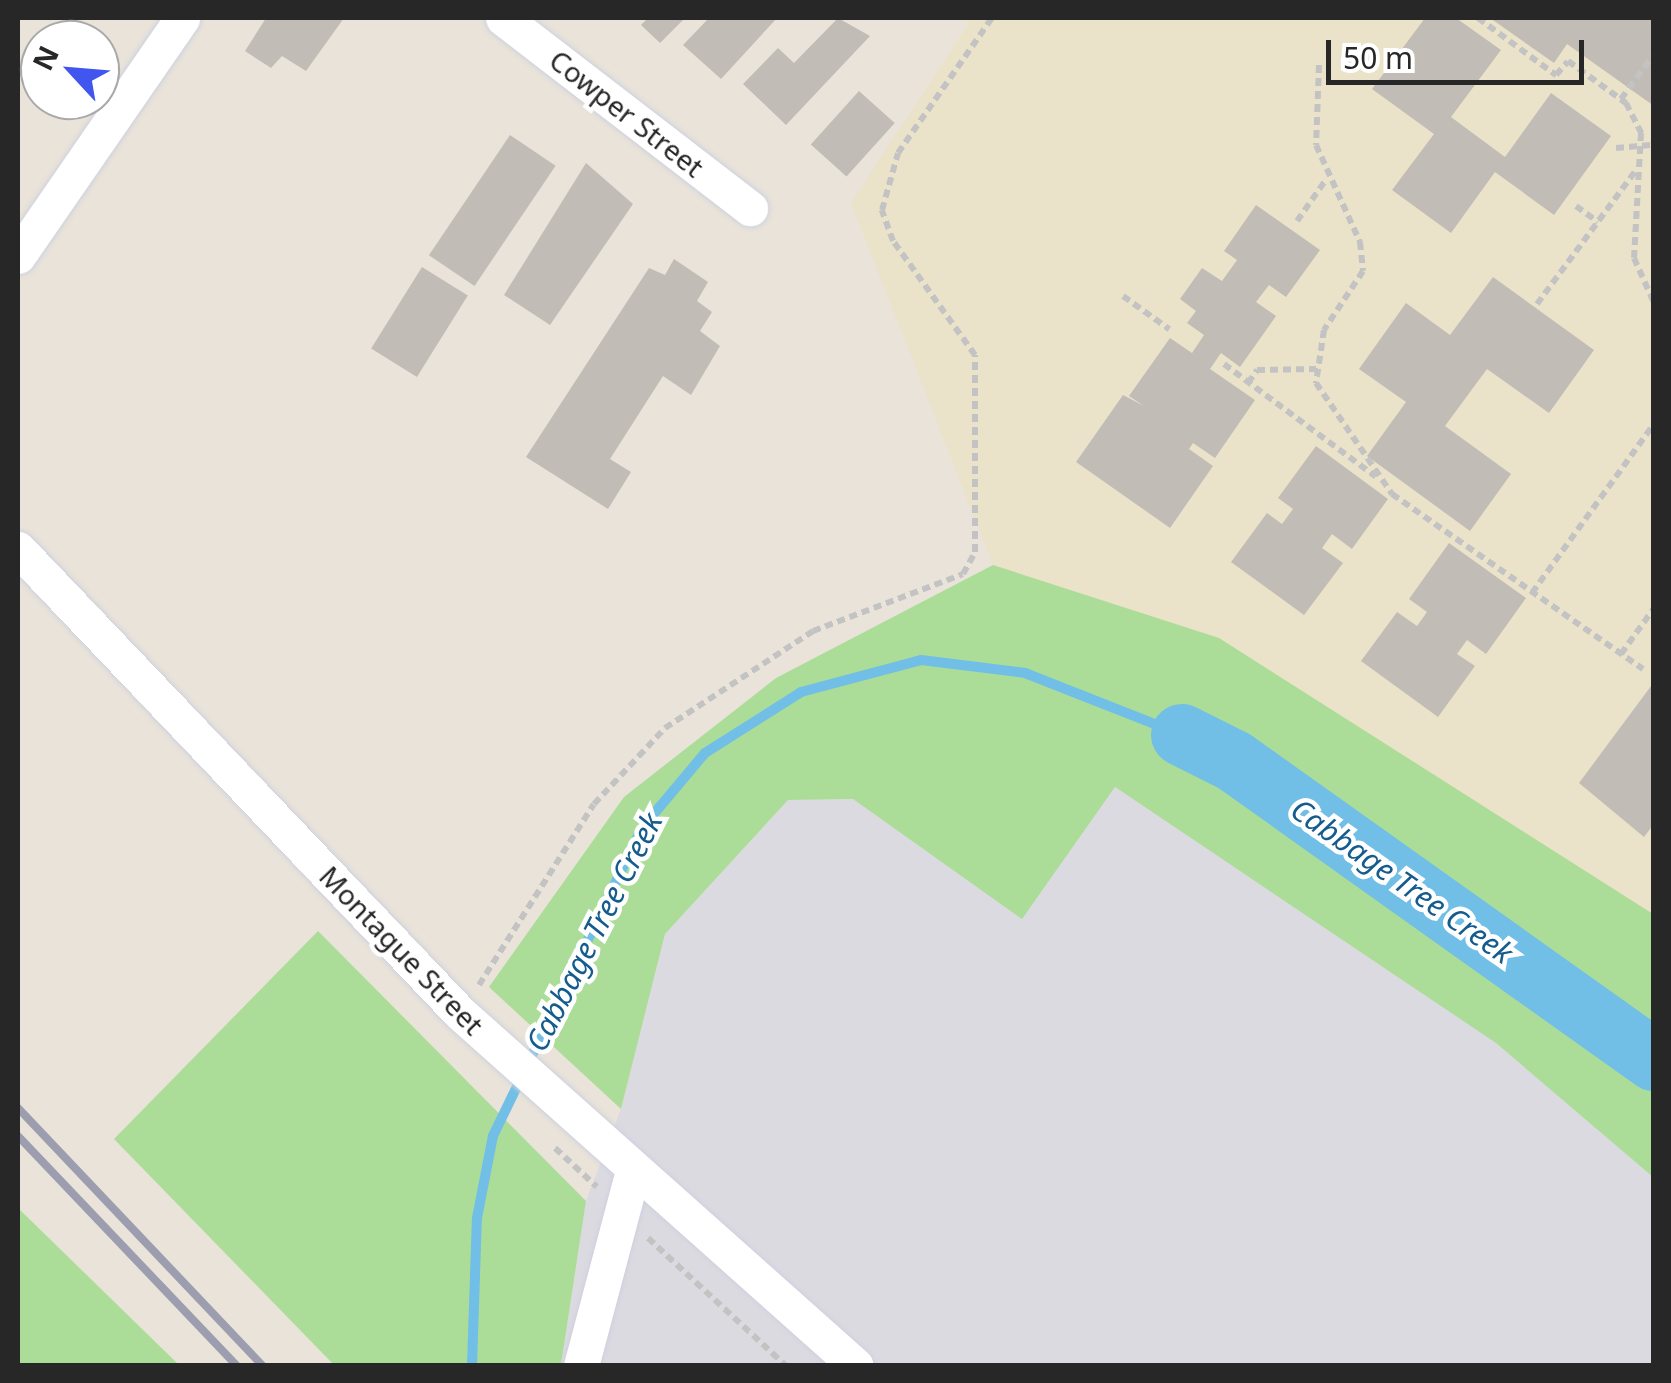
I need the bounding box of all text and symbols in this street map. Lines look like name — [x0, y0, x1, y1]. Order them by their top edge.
north arrow — [20, 20, 120, 120]
scale bar — [1331, 20, 1588, 82]
text: 50 m — [1343, 37, 1413, 78]
text: N — [23, 39, 67, 76]
street label: Cowper Street — [543, 42, 711, 184]
water label: Cabbage Tree Creek — [1284, 791, 1520, 971]
water label: Cabbage Tree Creek — [518, 807, 670, 1057]
street label: Montague Street — [313, 859, 491, 1041]

